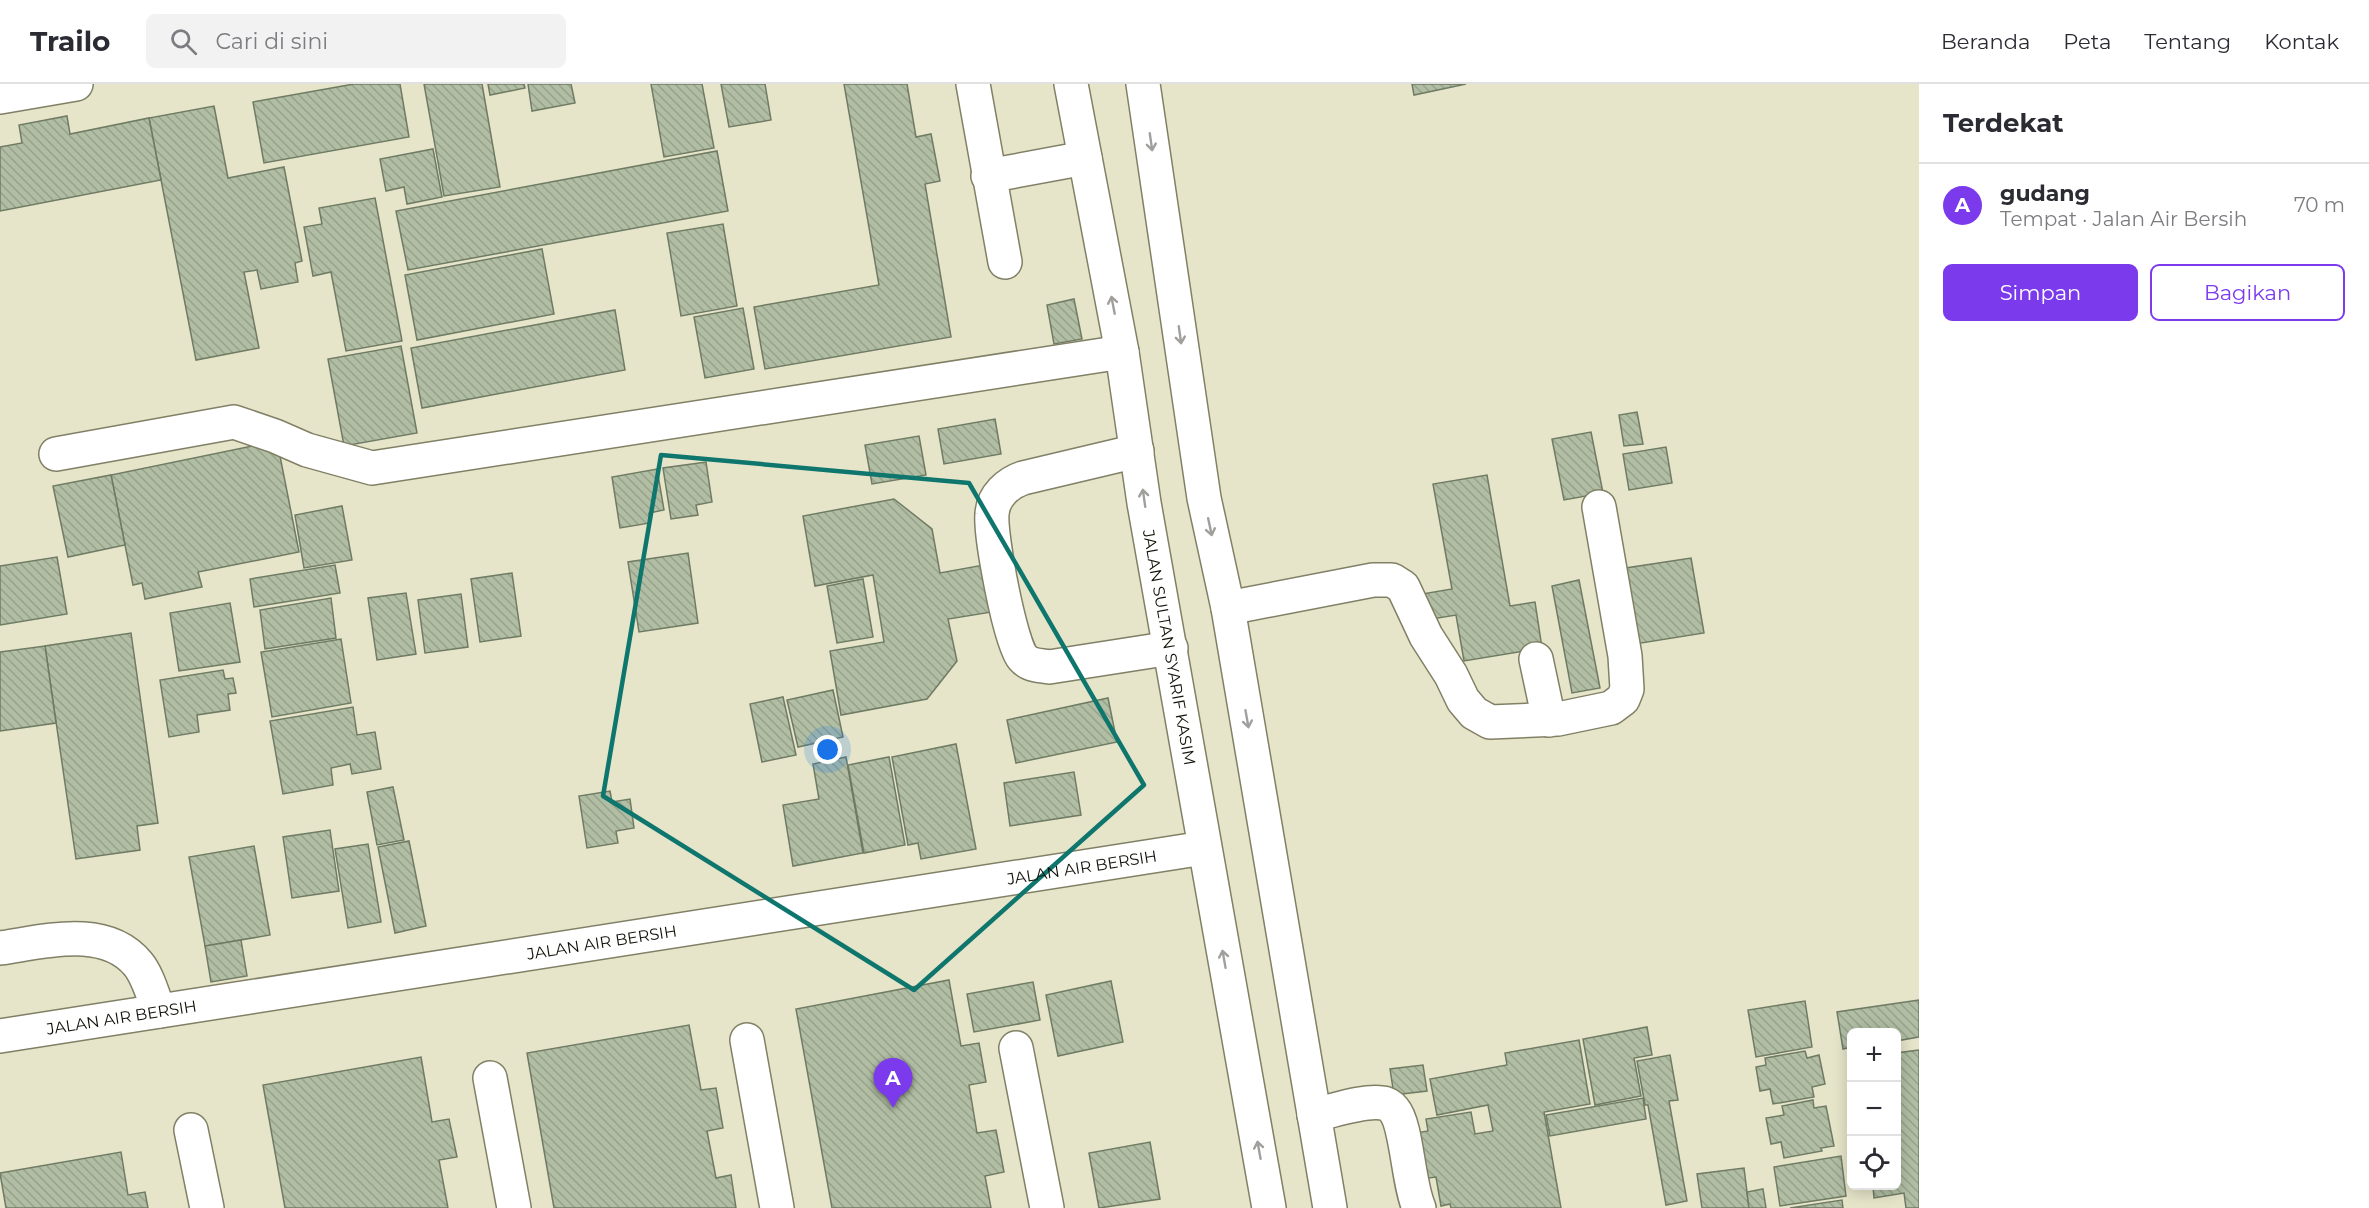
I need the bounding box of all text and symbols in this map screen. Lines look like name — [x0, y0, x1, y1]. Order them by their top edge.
search box — [146, 14, 566, 68]
text: Trailo — [30, 24, 110, 58]
icon: search — [167, 25, 200, 58]
text: Cari di sini — [215, 28, 328, 55]
text: Beranda — [1941, 29, 2030, 54]
text: Peta — [2063, 29, 2111, 54]
text: Tentang — [2144, 29, 2231, 54]
text: Kontak — [2264, 29, 2339, 54]
text: Terdekat — [1943, 107, 2064, 139]
one-way arrow — [1146, 131, 1157, 151]
text: gudang — [2000, 180, 2090, 207]
text: A — [1955, 193, 1970, 217]
text: 70 m — [2294, 193, 2345, 217]
text: Tempat · Jalan Air Bersih — [2000, 207, 2247, 231]
button: Simpan — [1943, 264, 2138, 321]
button: Bagikan — [2150, 264, 2345, 321]
one-way arrow — [1107, 296, 1118, 315]
one-way arrow — [1174, 324, 1185, 344]
one-way arrow — [1138, 488, 1149, 508]
one-way arrow — [1205, 517, 1216, 537]
street label: JALAN SULTAN SYARIF KASIM — [1139, 527, 1200, 767]
one-way arrow — [1242, 708, 1253, 728]
your location — [813, 735, 842, 764]
street label: JALAN AIR BERSIH — [1005, 846, 1158, 888]
street label: JALAN AIR BERSIH — [524, 921, 678, 963]
one-way arrow — [1218, 949, 1229, 969]
street label: JALAN AIR BERSIH — [44, 996, 198, 1038]
map controls — [1847, 1028, 1901, 1190]
button: + — [1847, 1028, 1901, 1082]
pin: A — [874, 1058, 912, 1108]
button: − — [1847, 1082, 1901, 1136]
button: locate — [1847, 1136, 1901, 1190]
one-way arrow — [1253, 1141, 1264, 1161]

